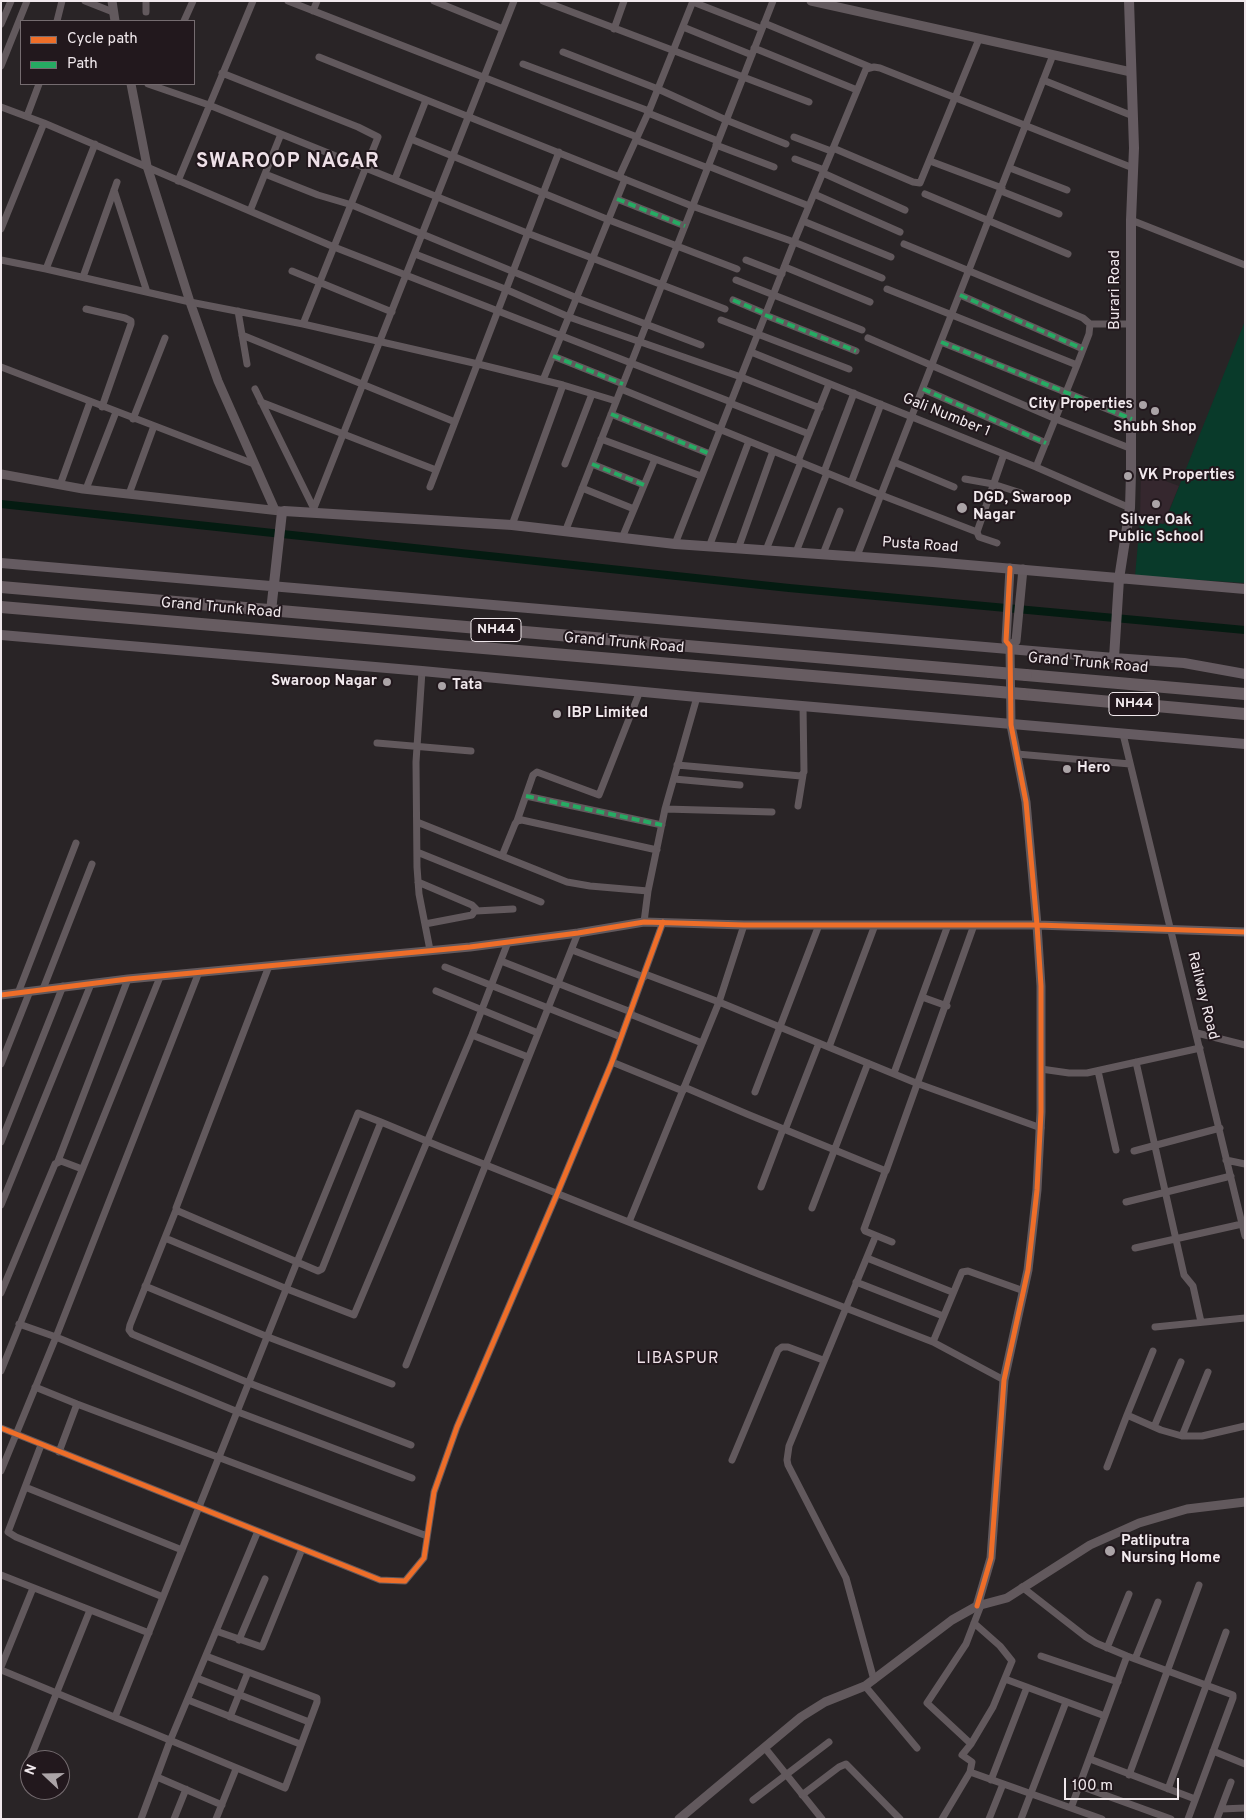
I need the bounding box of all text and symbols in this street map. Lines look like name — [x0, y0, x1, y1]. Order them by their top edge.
legend — [20, 20, 195, 85]
text: Cycle path — [67, 30, 138, 49]
text: Path — [67, 55, 98, 74]
district label: SWAROOP NAGAR — [194, 151, 382, 175]
street label: Burari Road — [1107, 250, 1125, 330]
street label: Gali Number 1 — [899, 390, 993, 442]
place label: City Properties — [1029, 396, 1133, 414]
marker: City Properties — [1137, 399, 1149, 411]
marker: Shubh Shop — [1149, 405, 1161, 417]
place label: Shubh Shop — [1113, 419, 1197, 437]
place label: VK Properties — [1138, 467, 1235, 485]
marker: VK Properties — [1122, 470, 1134, 482]
place label: DGD, Swaroop Nagar — [973, 490, 1072, 525]
marker: Silver Oak Public School — [1150, 498, 1162, 510]
marker: DGD, Swaroop Nagar — [955, 501, 969, 515]
place label: Silver Oak Public School — [1108, 512, 1204, 547]
street label: Pusta Road — [881, 534, 959, 558]
street label: Grand Trunk Road — [160, 595, 282, 623]
road number: NH44 — [471, 618, 521, 642]
street label: Grand Trunk Road — [563, 630, 685, 658]
street label: Grand Trunk Road — [1027, 650, 1149, 678]
place label: Swaroop Nagar — [271, 673, 377, 691]
marker: Swaroop Nagar — [381, 676, 393, 688]
place label: Tata — [452, 677, 482, 695]
marker: Tata — [436, 680, 448, 692]
road number: NH44 — [1109, 692, 1159, 716]
place label: IBP Limited — [567, 705, 648, 723]
marker: IBP Limited — [551, 708, 563, 720]
place label: Hero — [1077, 760, 1111, 778]
marker: Hero — [1061, 763, 1073, 775]
street label: Railway Road — [1182, 950, 1222, 1042]
district label: LIBASPUR — [635, 1350, 721, 1370]
place label: Patliputra Nursing Home — [1121, 1533, 1221, 1568]
marker: Patliputra Nursing Home — [1103, 1544, 1117, 1558]
north arrow — [20, 1750, 70, 1800]
text: N — [22, 1762, 41, 1778]
scale bar — [1066, 1768, 1181, 1800]
text: 100 m — [1072, 1777, 1113, 1796]

